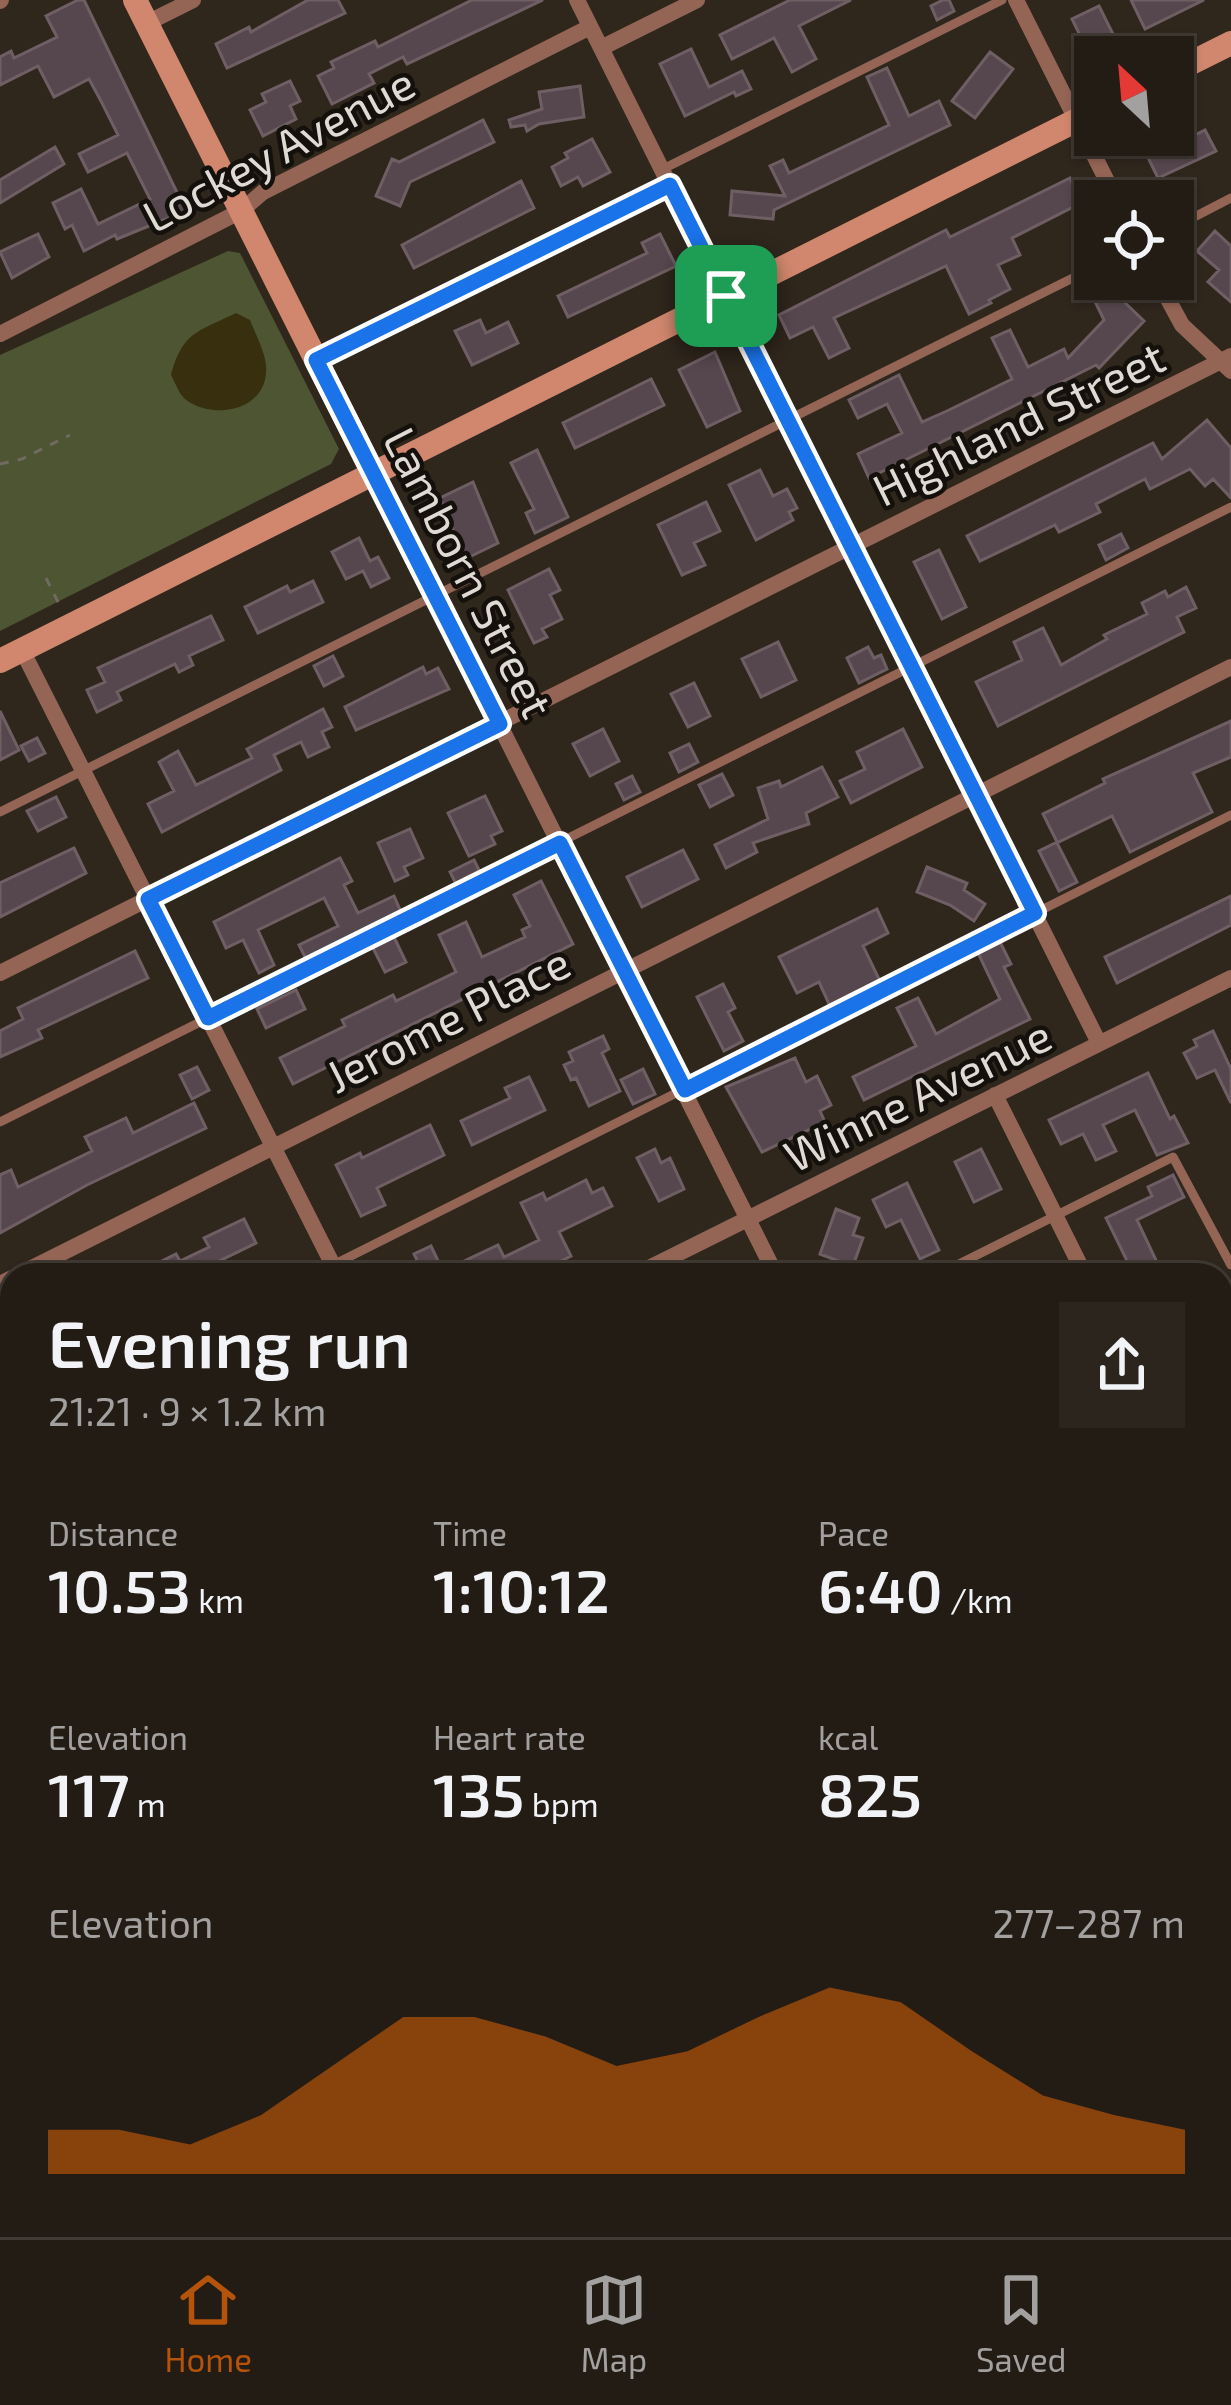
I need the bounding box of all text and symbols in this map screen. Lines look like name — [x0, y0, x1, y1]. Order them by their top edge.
north arrow — [1074, 36, 1194, 156]
map controls — [1074, 36, 1194, 300]
street label: Lockey Avenue — [133, 54, 423, 242]
button: locate — [1074, 180, 1194, 300]
pin — [675, 245, 777, 347]
icon: arrive — [693, 263, 759, 329]
street label: Highland Street — [863, 328, 1173, 516]
street label: Lamborn Street — [374, 418, 566, 726]
street label: Jerome Place — [316, 933, 578, 1103]
street label: Winne Avenue — [775, 1006, 1059, 1182]
text: Evening run — [48, 1302, 411, 1381]
button: share — [1059, 1302, 1185, 1428]
text: 21:21 · 9 × 1.2 km — [48, 1387, 326, 1434]
text: Distance — [48, 1513, 178, 1553]
text: Time — [433, 1513, 507, 1553]
text: Pace — [818, 1513, 889, 1553]
text: 10.53 — [48, 1553, 191, 1625]
text: 1:10:12 — [433, 1553, 610, 1625]
text: 6:40 — [818, 1553, 943, 1625]
text: km — [191, 1580, 244, 1620]
text: /km — [943, 1580, 1013, 1620]
text: Elevation — [48, 1717, 188, 1757]
text: Heart rate — [433, 1717, 586, 1757]
text: kcal — [818, 1717, 878, 1757]
text: 117 — [48, 1757, 129, 1829]
text: 135 — [433, 1757, 525, 1829]
text: 825 — [818, 1757, 922, 1829]
text: m — [129, 1784, 166, 1824]
text: bpm — [525, 1784, 599, 1824]
text: Elevation — [48, 1899, 213, 1946]
text: 277–287 m — [992, 1899, 1185, 1946]
tab: Home — [164, 2267, 252, 2379]
tab: Map — [581, 2267, 647, 2379]
tab: Saved — [976, 2267, 1067, 2379]

